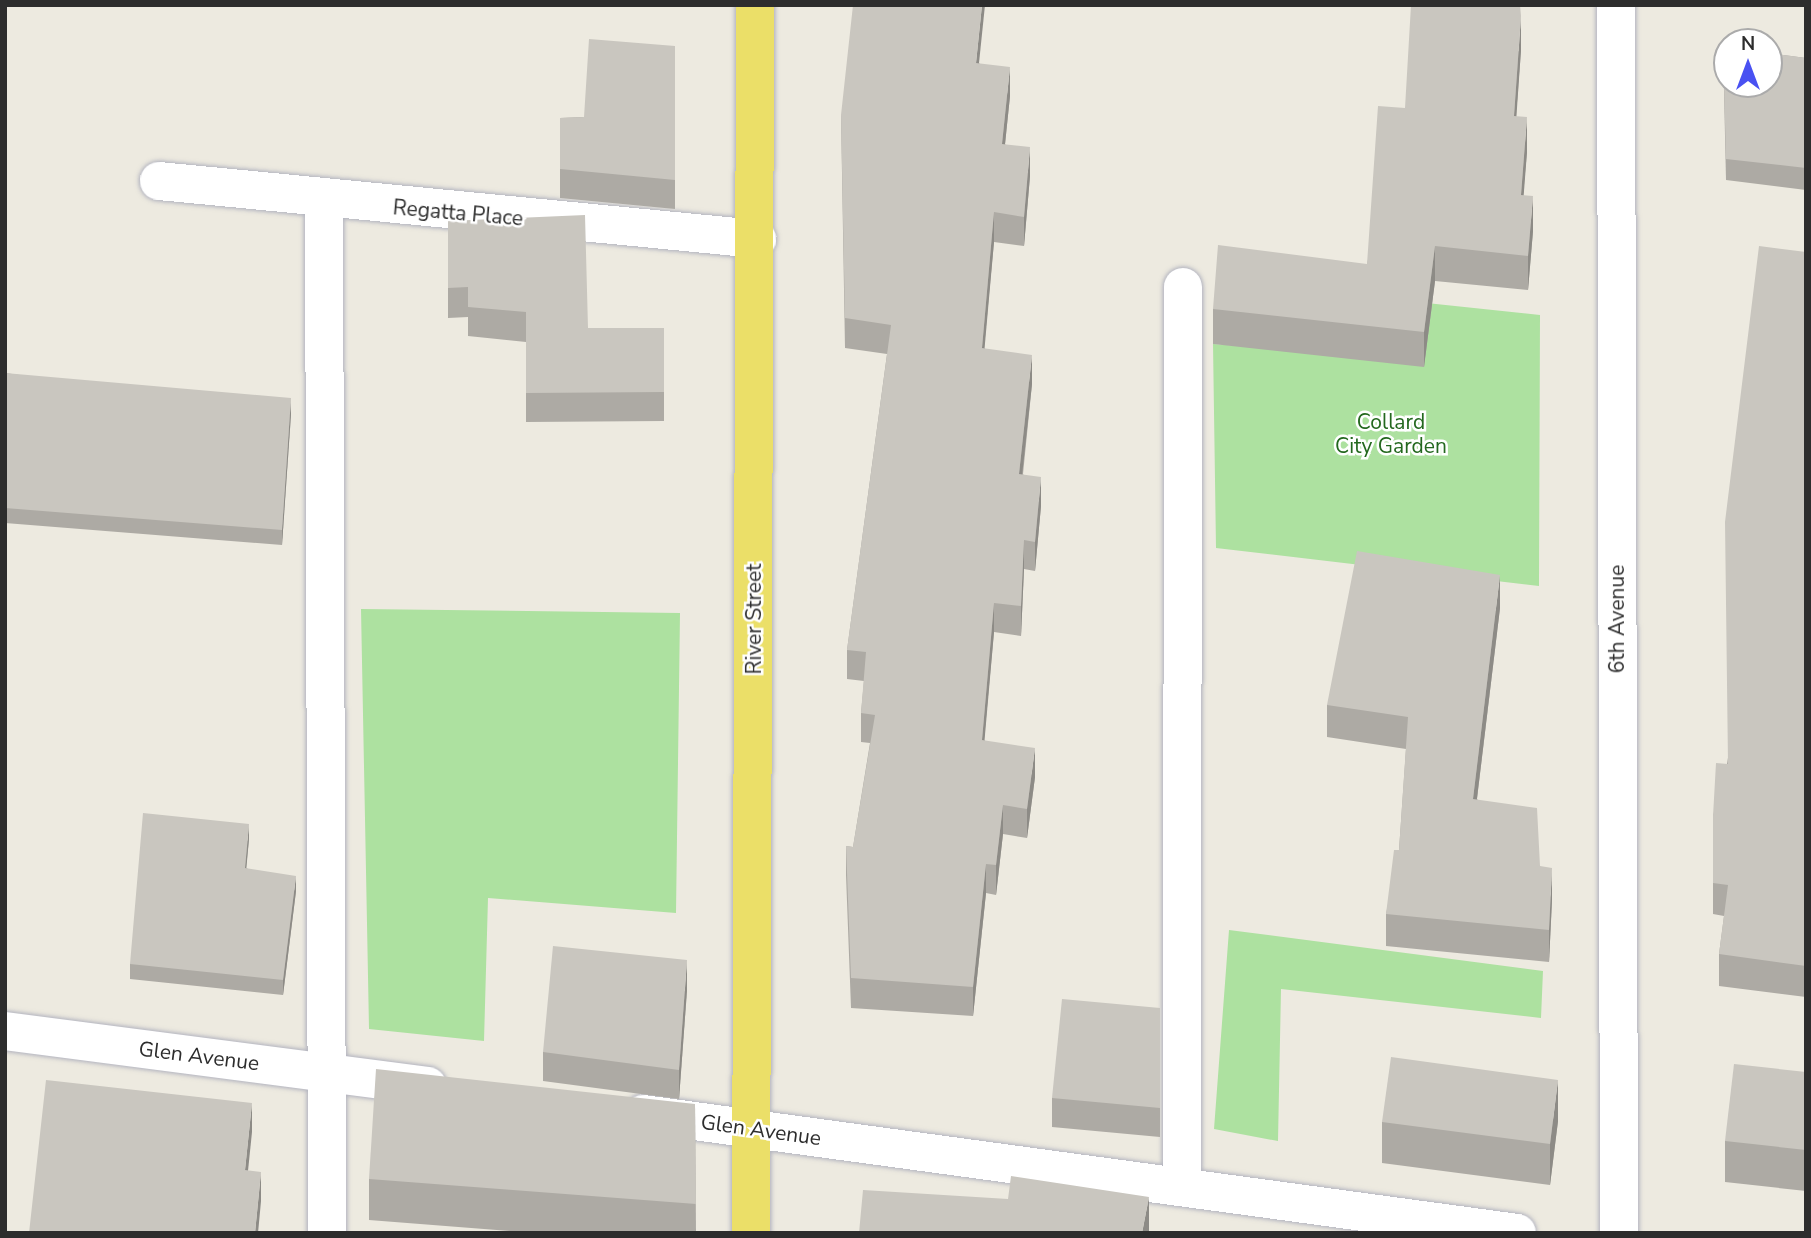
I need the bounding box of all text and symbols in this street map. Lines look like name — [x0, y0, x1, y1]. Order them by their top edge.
north arrow — [1713, 28, 1783, 98]
text: N — [1741, 31, 1755, 57]
street label: Regatta Place — [392, 195, 524, 231]
park label: Collard City Garden — [1335, 409, 1447, 459]
street label: River Street — [741, 564, 767, 674]
street label: 6th Avenue — [1604, 565, 1630, 673]
street label: Glen Avenue — [137, 1036, 261, 1076]
street label: Glen Avenue — [699, 1109, 823, 1151]

